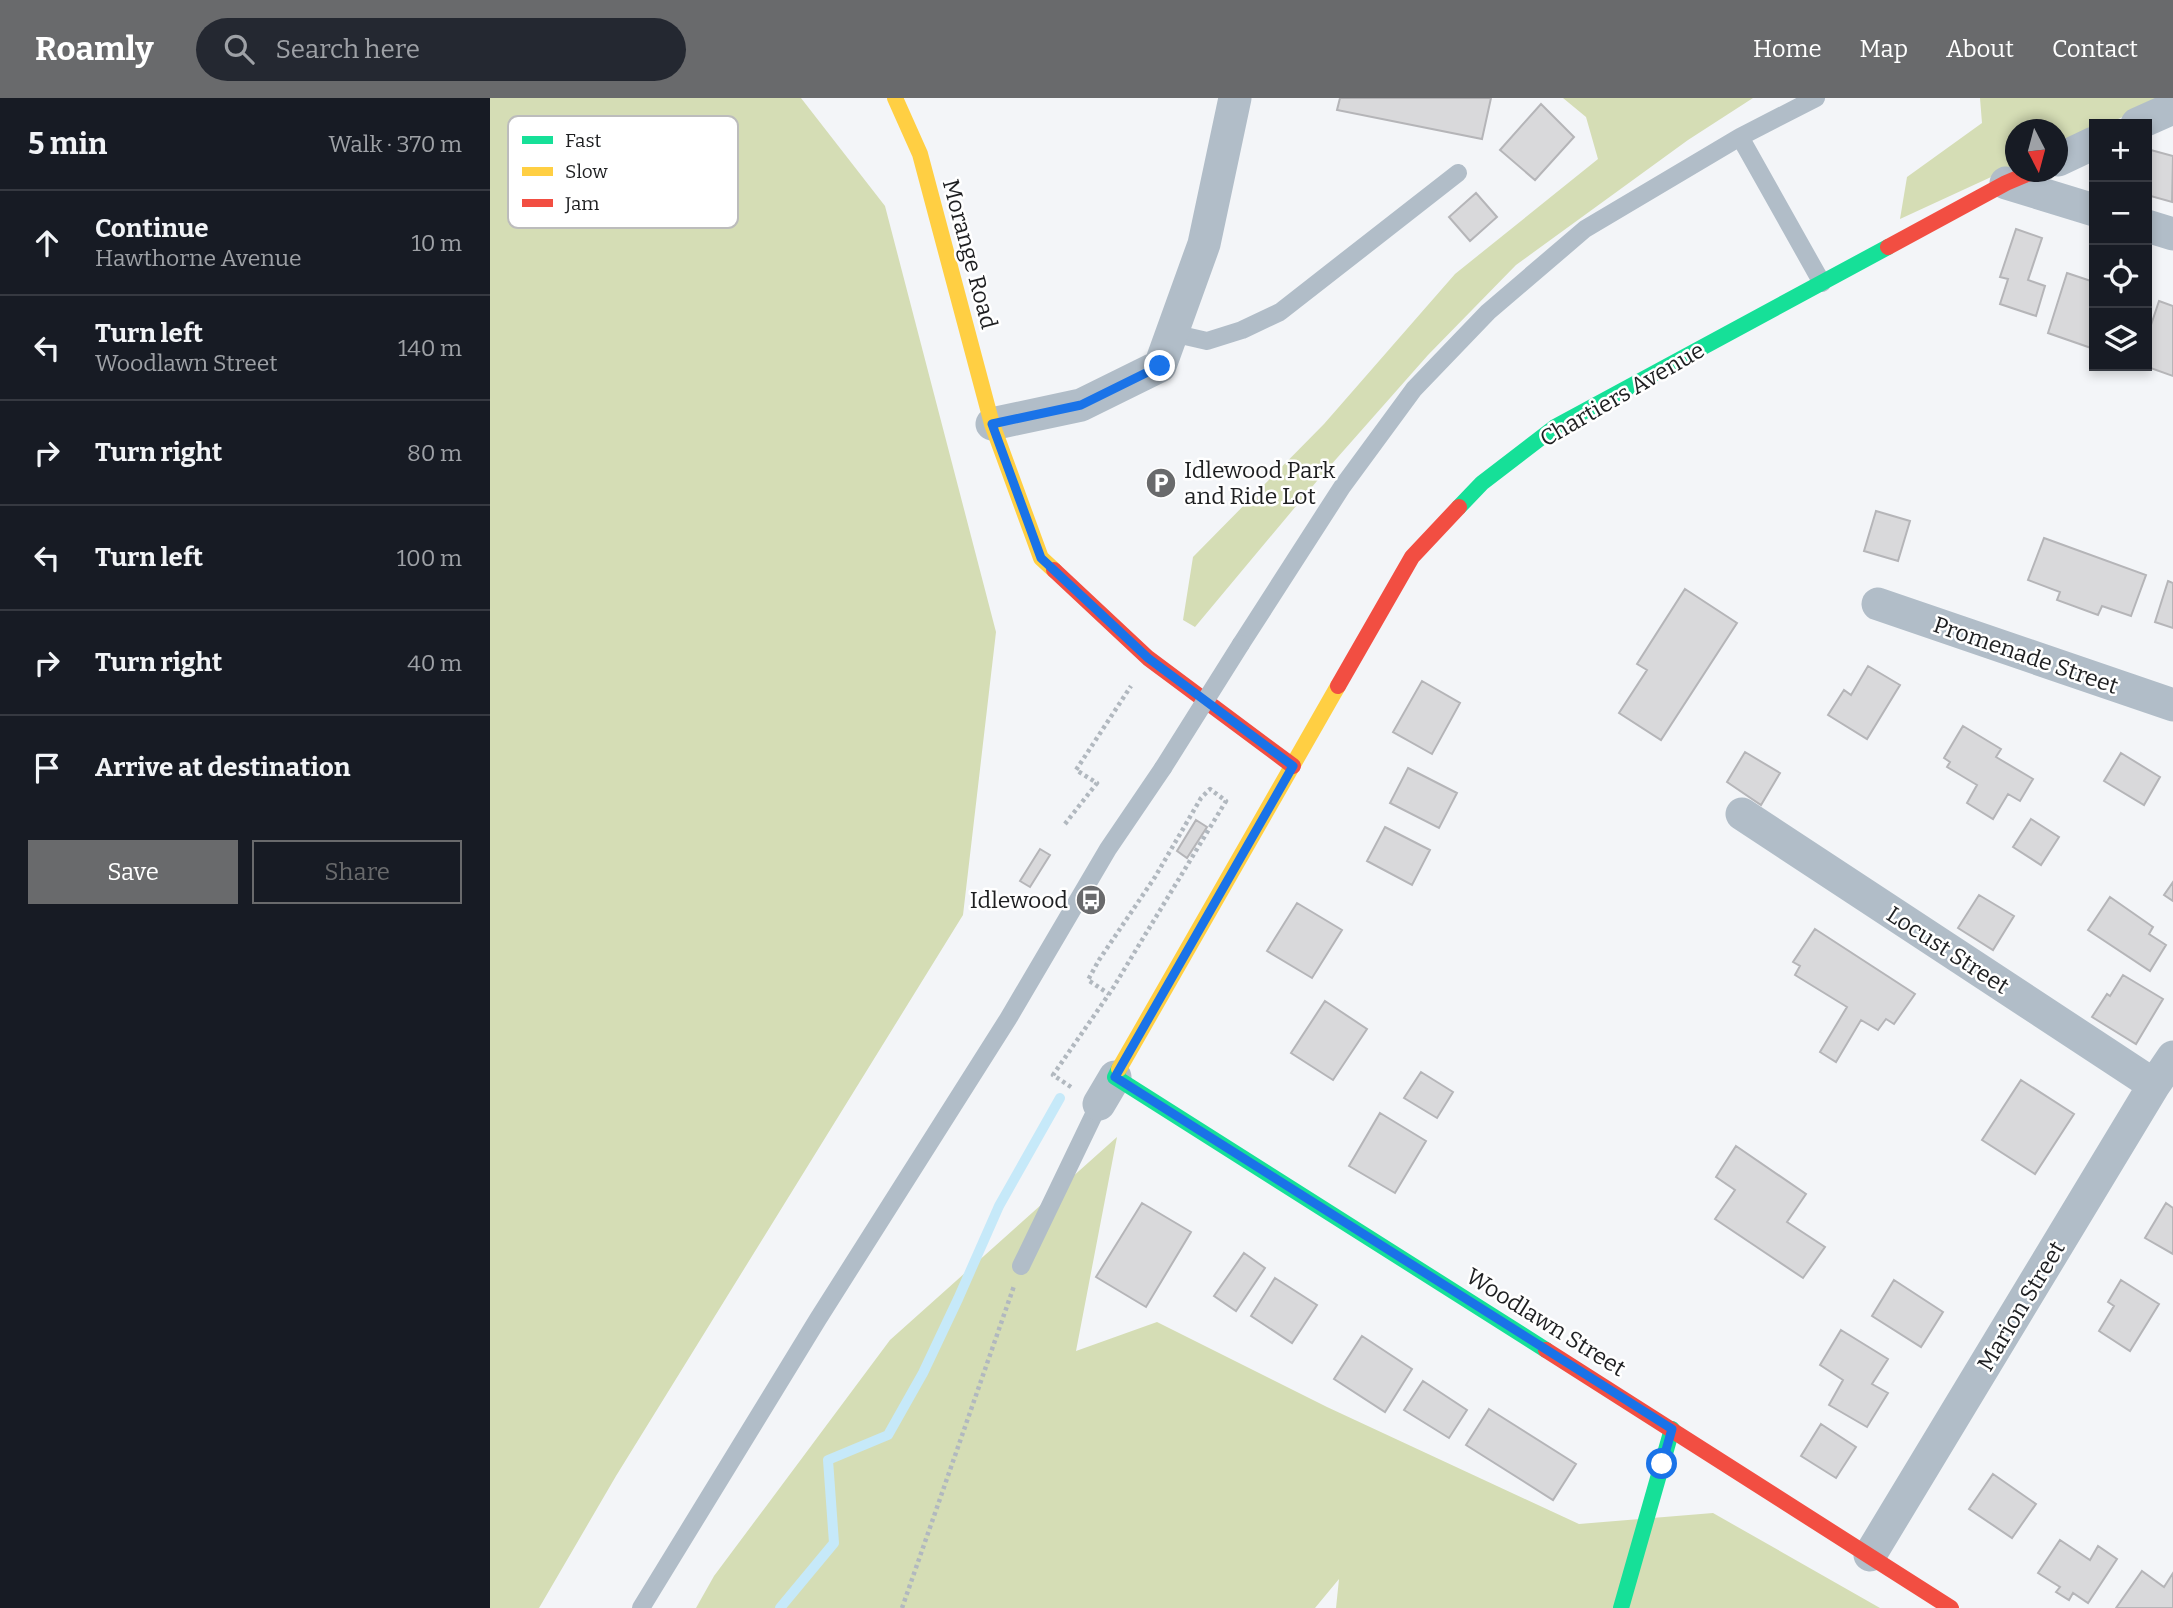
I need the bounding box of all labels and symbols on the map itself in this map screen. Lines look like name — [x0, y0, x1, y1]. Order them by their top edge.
legend — [508, 116, 738, 228]
north arrow — [2005, 119, 2068, 182]
text: Fast — [565, 129, 602, 152]
text: Slow — [565, 160, 608, 183]
street label: Morange Road — [937, 176, 1004, 332]
text: Jam — [564, 192, 599, 215]
street label: Chartiers Avenue — [1535, 336, 1709, 452]
route end — [1144, 350, 1175, 381]
place label: Idlewood Park and Ride Lot — [1184, 456, 1335, 510]
parking icon: Idlewood Park and Ride Lot — [1144, 466, 1178, 500]
street label: Promenade Street — [1930, 610, 2122, 700]
bus stop icon: Idlewood — [1074, 883, 1108, 917]
place label: Idlewood — [970, 886, 1068, 914]
street label: Locust Street — [1882, 900, 2014, 1000]
street label: Marion Street — [1971, 1236, 2071, 1376]
street label: Woodlawn Street — [1461, 1262, 1631, 1382]
route start — [1646, 1448, 1677, 1479]

